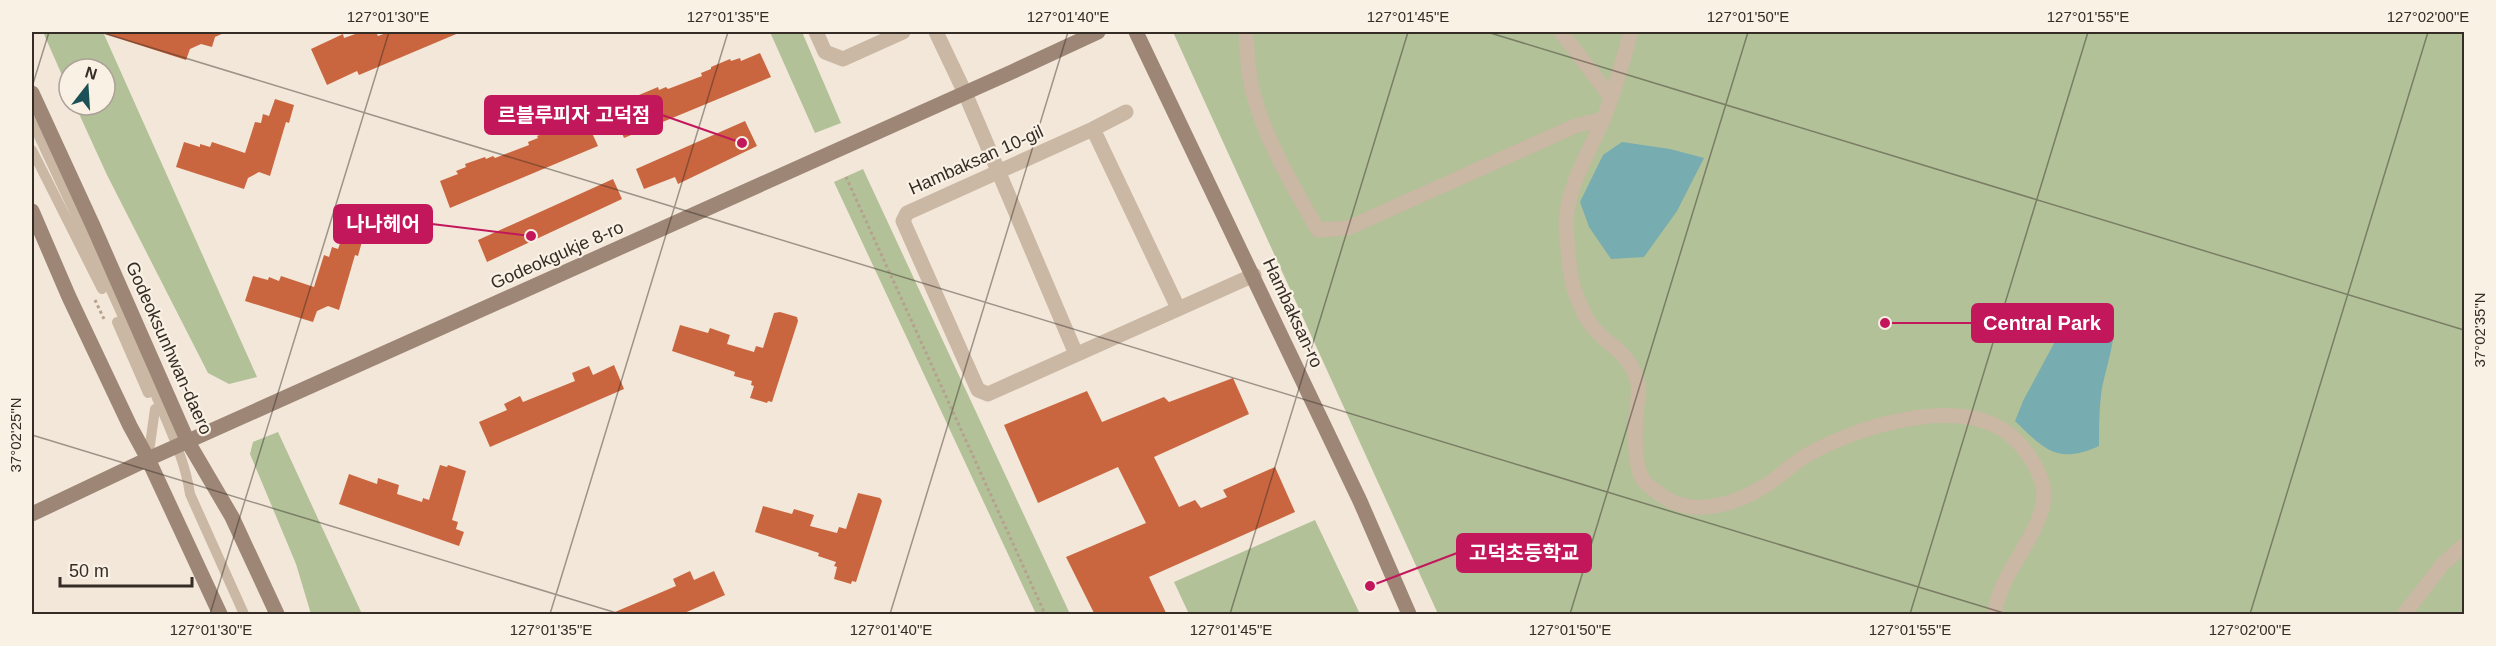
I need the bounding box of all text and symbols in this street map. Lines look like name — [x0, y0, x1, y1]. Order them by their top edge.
text: 127°01'30"E — [347, 8, 429, 25]
text: 127°01'35"E — [687, 8, 769, 25]
text: 127°01'40"E — [1027, 8, 1109, 25]
text: 127°01'45"E — [1367, 8, 1449, 25]
text: 127°01'50"E — [1707, 8, 1789, 25]
text: 127°01'55"E — [2047, 8, 2129, 25]
text: 127°02'00"E — [2387, 8, 2469, 25]
north arrow — [57, 57, 117, 117]
text: N — [83, 63, 99, 83]
callout: 르블루피자 고덕점 — [485, 96, 662, 134]
text: 르블루피자 고덕점 — [498, 104, 650, 126]
street label: Hambaksan 10-gil — [906, 121, 1046, 199]
callout: 나나헤어 — [334, 205, 432, 243]
text: 나나헤어 — [346, 213, 420, 235]
street label: Godeokgukje 8-ro — [488, 217, 626, 293]
street label: Hambaksan-ro — [1259, 255, 1327, 371]
street label: Godeoksunhwan-daero — [122, 258, 216, 438]
text: 37°02'35"N — [2471, 292, 2488, 368]
callout: Central Park — [1972, 304, 2113, 342]
text: Central Park — [1983, 312, 2102, 334]
text: 37°02'25"N — [7, 397, 24, 473]
callout: 고덕초등학교 — [1457, 534, 1591, 572]
text: 고덕초등학교 — [1469, 542, 1579, 564]
scale bar — [60, 550, 192, 588]
text: 50 m — [69, 561, 109, 581]
text: 127°01'30"E — [170, 621, 252, 638]
text: 127°01'35"E — [510, 621, 592, 638]
text: 127°01'40"E — [850, 621, 932, 638]
text: 127°01'45"E — [1190, 621, 1272, 638]
text: 127°01'50"E — [1529, 621, 1611, 638]
text: 127°01'55"E — [1869, 621, 1951, 638]
text: 127°02'00"E — [2209, 621, 2291, 638]

